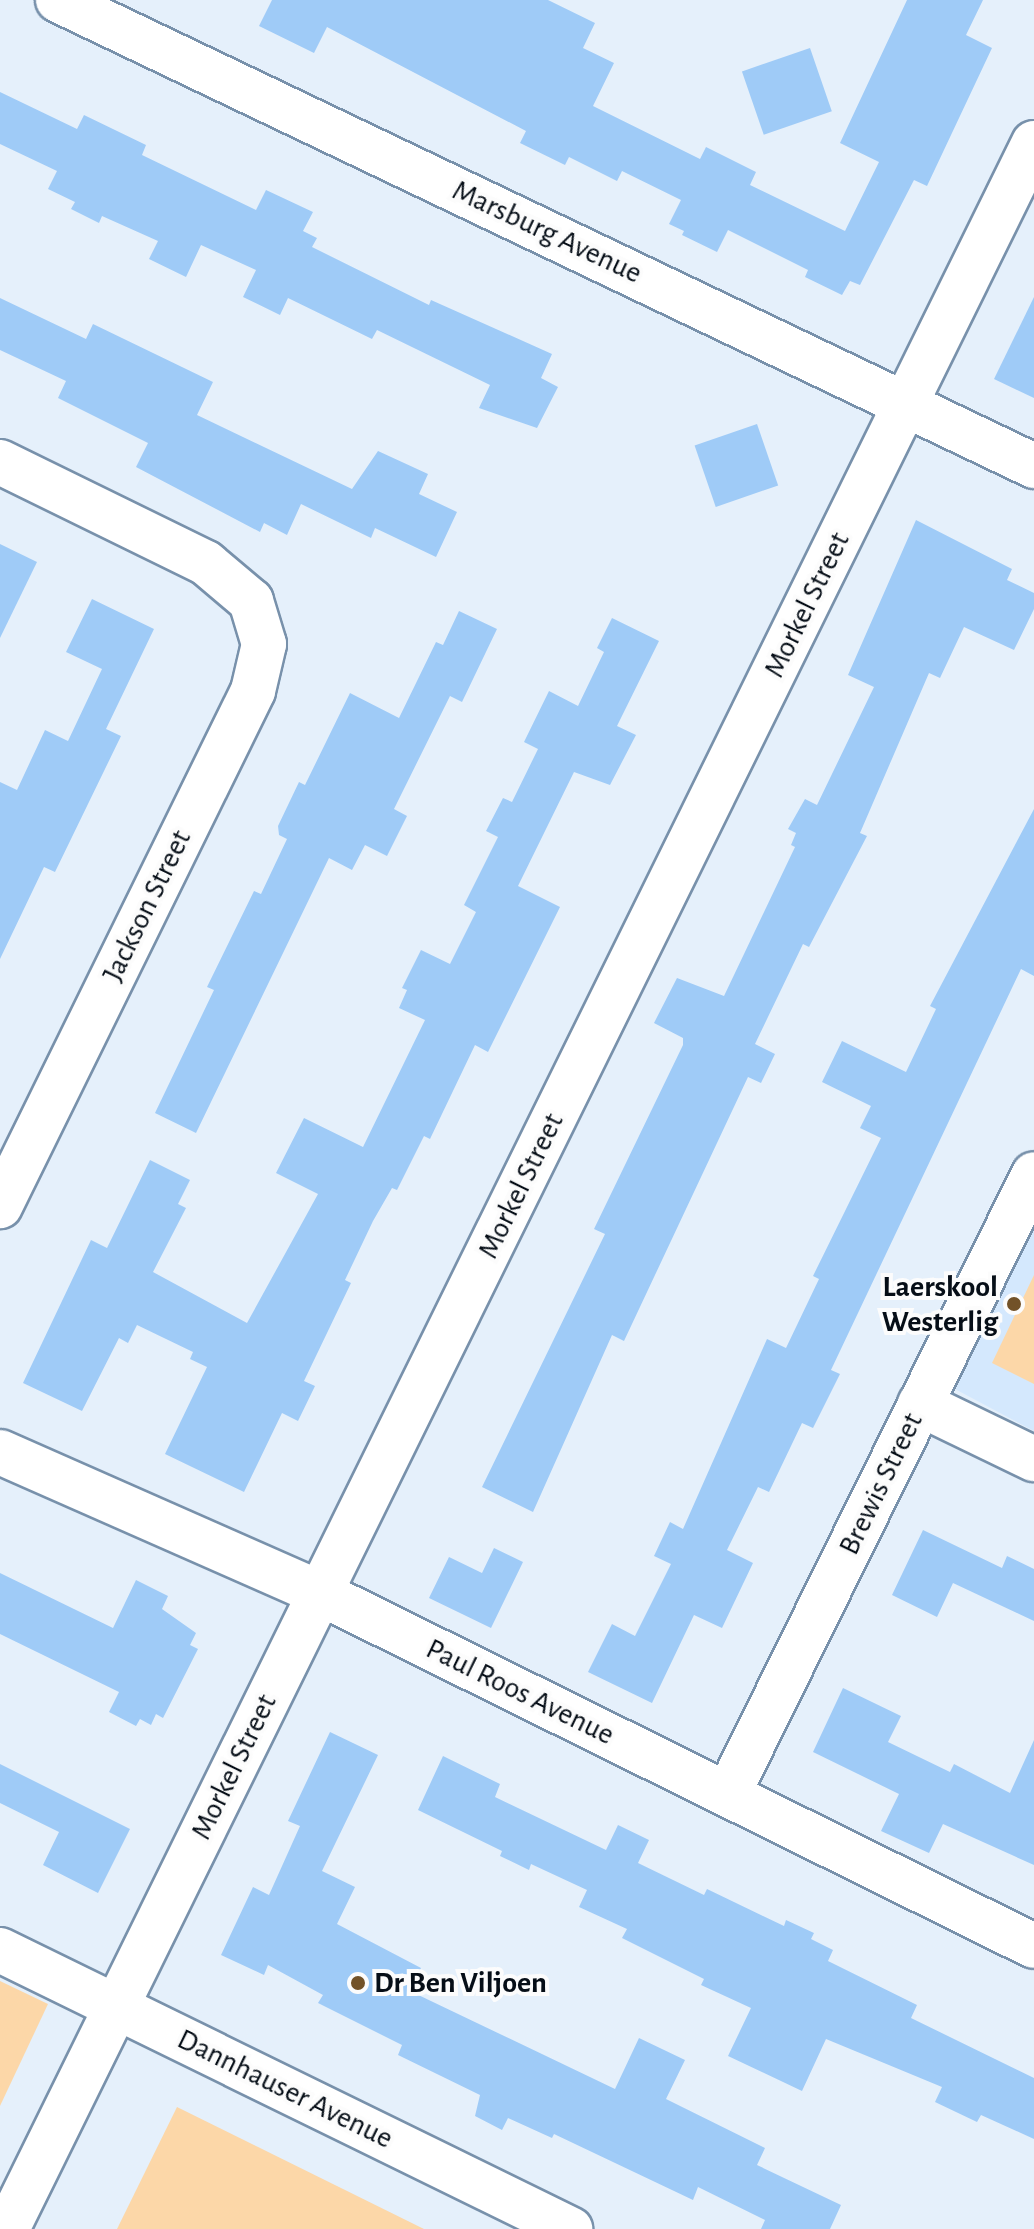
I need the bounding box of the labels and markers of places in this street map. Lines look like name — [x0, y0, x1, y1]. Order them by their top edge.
place label: Laerskool Westerlig — [882, 1269, 998, 1340]
marker: Laerskool Westerlig — [1005, 1295, 1023, 1313]
place label: Dr Ben Viljoen — [374, 1965, 547, 2001]
marker: Dr Ben Viljoen — [349, 1974, 367, 1992]

